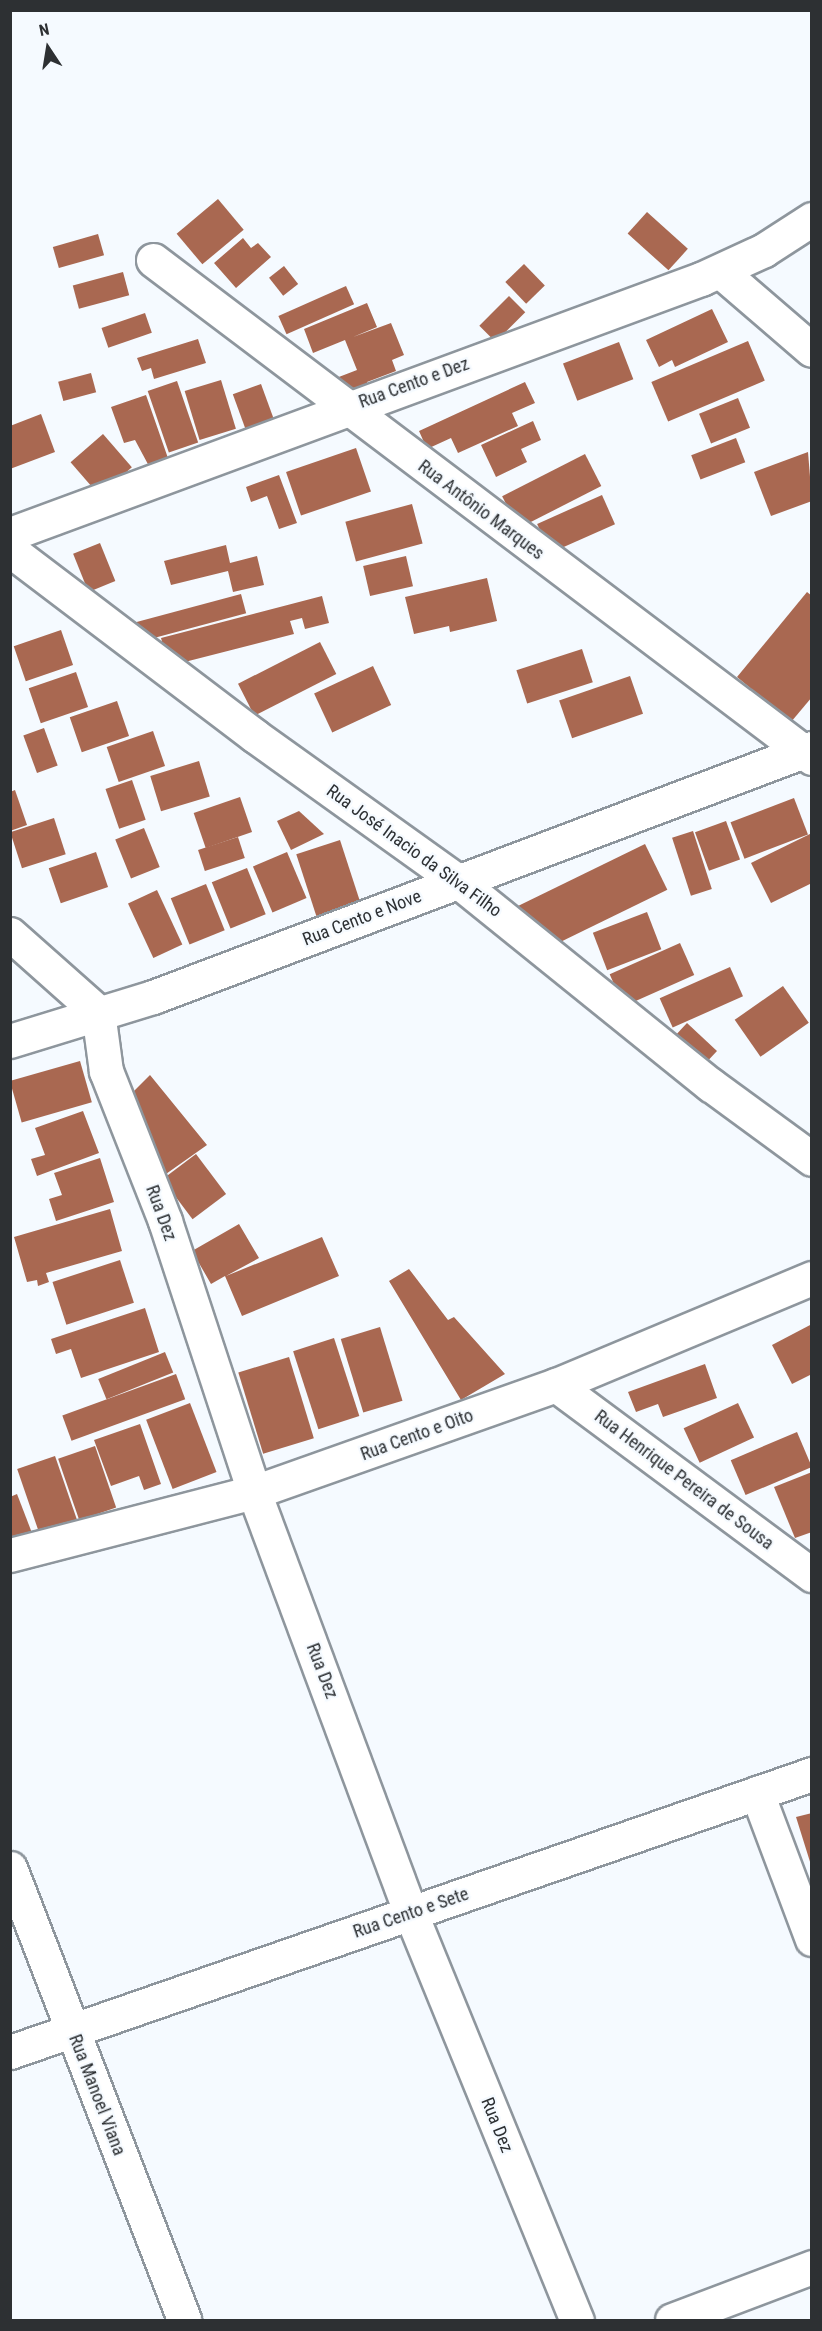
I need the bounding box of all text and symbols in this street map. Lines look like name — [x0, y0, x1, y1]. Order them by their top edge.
north arrow — [18, 18, 78, 78]
text: N — [37, 20, 51, 40]
street label: Rua Cento e Dez — [356, 353, 472, 413]
street label: Rua Antônio Marques — [414, 456, 548, 564]
street label: Rua José Inacio da Silva Filho — [322, 780, 506, 922]
street label: Rua Cento e Nove — [300, 885, 424, 951]
street label: Rua Dez — [141, 1182, 181, 1244]
street label: Rua Cento e Oito — [358, 1405, 476, 1465]
street label: Rua Henrique Pereira de Sousa — [590, 1406, 778, 1554]
street label: Rua Dez — [302, 1640, 342, 1702]
street label: Rua Cento e Sete — [350, 1883, 472, 1943]
street label: Rua Manoel Viana — [64, 2031, 130, 2159]
street label: Rua Dez — [476, 2094, 518, 2156]

